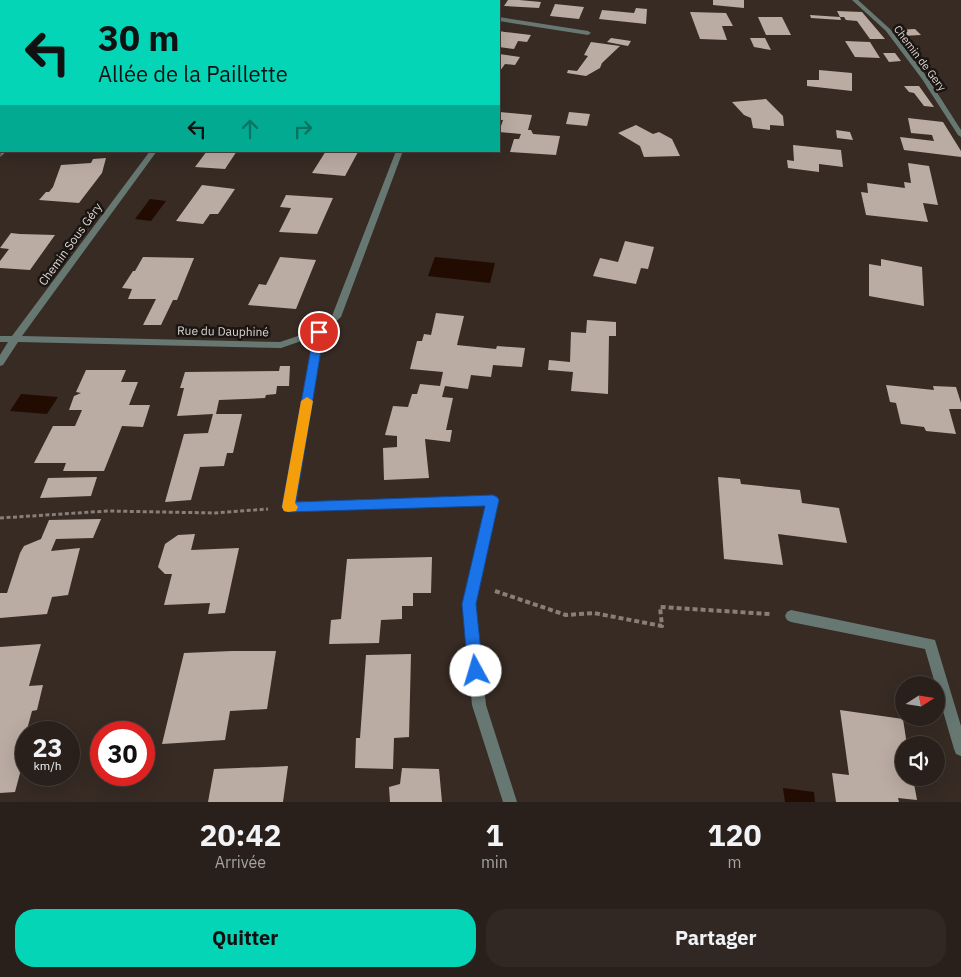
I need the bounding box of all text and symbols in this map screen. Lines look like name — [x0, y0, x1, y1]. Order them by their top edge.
text: 30 m — [98, 15, 180, 61]
icon: left — [15, 20, 80, 85]
street label: Chemin de Gery — [891, 22, 950, 94]
text: Allée de la Paillette — [98, 59, 288, 88]
icon: left — [183, 115, 211, 143]
icon: ahead — [236, 115, 264, 143]
icon: right — [289, 115, 317, 143]
street label: Chemin Sous Géry — [35, 200, 105, 288]
pin — [298, 311, 340, 353]
icon: arrive — [305, 318, 333, 346]
street label: Rue du Dauphiné — [177, 323, 270, 339]
position arrow — [449, 644, 501, 696]
north arrow — [895, 676, 945, 726]
map controls — [895, 676, 945, 786]
speed limit sign: 30 — [90, 721, 155, 786]
text: 23 — [32, 731, 63, 764]
button: sound — [895, 736, 945, 786]
text: km/h — [33, 758, 62, 773]
text: 20:42 — [200, 815, 281, 854]
text: 1 — [485, 815, 503, 854]
text: 120 — [707, 815, 761, 854]
text: Arrivée — [215, 852, 266, 872]
text: min — [481, 852, 508, 872]
text: m — [727, 852, 741, 872]
button: Quitter — [15, 909, 476, 967]
button: Partager — [486, 909, 946, 967]

